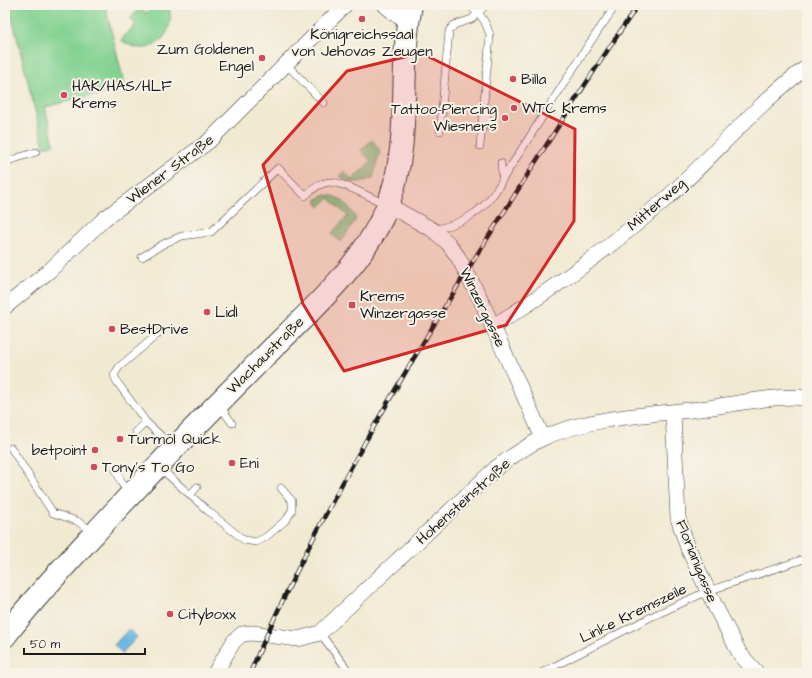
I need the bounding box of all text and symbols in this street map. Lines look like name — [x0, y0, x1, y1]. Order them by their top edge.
marker: Königreichssaal von Jehovas Zeugen — [357, 14, 367, 24]
place label: Königreichssaal von Jehovas Zeugen — [291, 24, 433, 63]
place label: Zum Goldenen Engel — [157, 39, 254, 78]
marker: Zum Goldenen Engel — [257, 53, 267, 63]
place label: Billa — [521, 69, 547, 90]
marker: Billa — [508, 74, 518, 84]
place label: HAK/HAS/HLF Krems — [72, 76, 172, 114]
marker: HAK/HAS/HLF Krems — [59, 90, 69, 100]
place label: WTC Krems — [522, 98, 607, 119]
place label: Tattoo-Piercing Wiesners — [391, 99, 497, 137]
marker: WTC Krems — [509, 103, 519, 113]
marker: Tattoo-Piercing Wiesners — [500, 113, 510, 123]
street label: Wiener Straße — [122, 129, 218, 209]
street label: Mitterweg — [623, 173, 691, 236]
street label: Winzergasse — [453, 264, 511, 351]
place label: Krems Winzergasse — [360, 286, 446, 325]
marker: Krems Winzergasse — [347, 300, 357, 310]
place label: Lidl — [215, 302, 238, 323]
marker: Lidl — [202, 307, 212, 317]
street label: Wachaustraße — [222, 312, 309, 399]
place label: BestDrive — [120, 319, 189, 340]
marker: BestDrive — [107, 324, 117, 334]
place label: Turmöl Quick — [128, 429, 221, 450]
marker: Turmöl Quick — [115, 434, 125, 444]
place label: betpoint — [32, 440, 87, 461]
marker: betpoint — [90, 445, 100, 455]
place label: Eni — [240, 453, 259, 474]
street label: Hohensteinstraße — [412, 453, 515, 549]
place label: Tony's To Go — [102, 457, 195, 479]
marker: Eni — [227, 458, 237, 468]
marker: Tony's To Go — [89, 462, 99, 472]
street label: Florianigasse — [669, 517, 723, 606]
street label: Linke Kremszeile — [576, 578, 690, 648]
place label: Cityboxx — [178, 604, 237, 626]
marker: Cityboxx — [165, 609, 175, 619]
scale bar — [24, 630, 145, 656]
text: 50 m — [30, 636, 61, 653]

